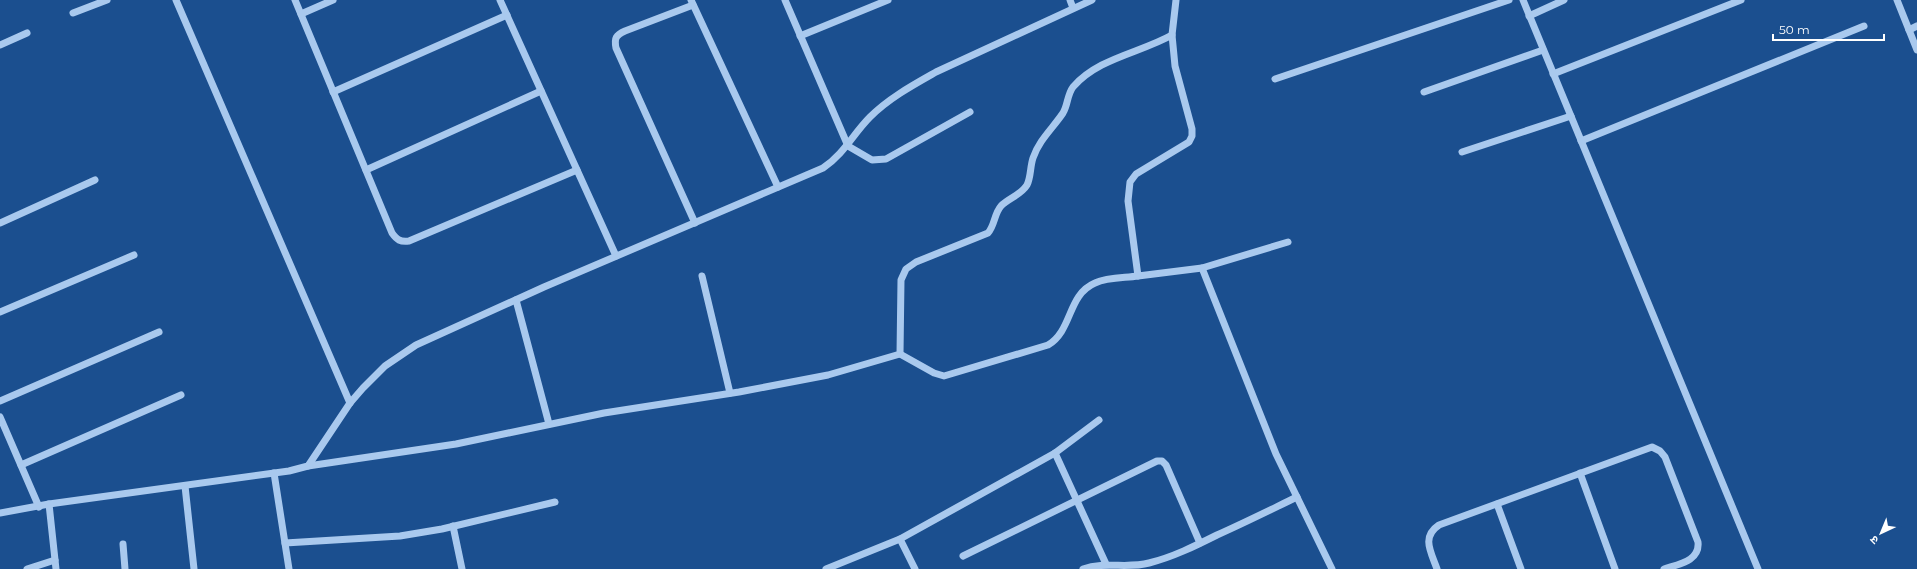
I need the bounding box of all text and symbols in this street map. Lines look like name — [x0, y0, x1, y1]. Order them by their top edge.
scale bar — [1773, 16, 1884, 42]
text: 50 m — [1779, 22, 1810, 37]
north arrow — [1861, 513, 1901, 553]
text: उ — [1866, 533, 1881, 547]

